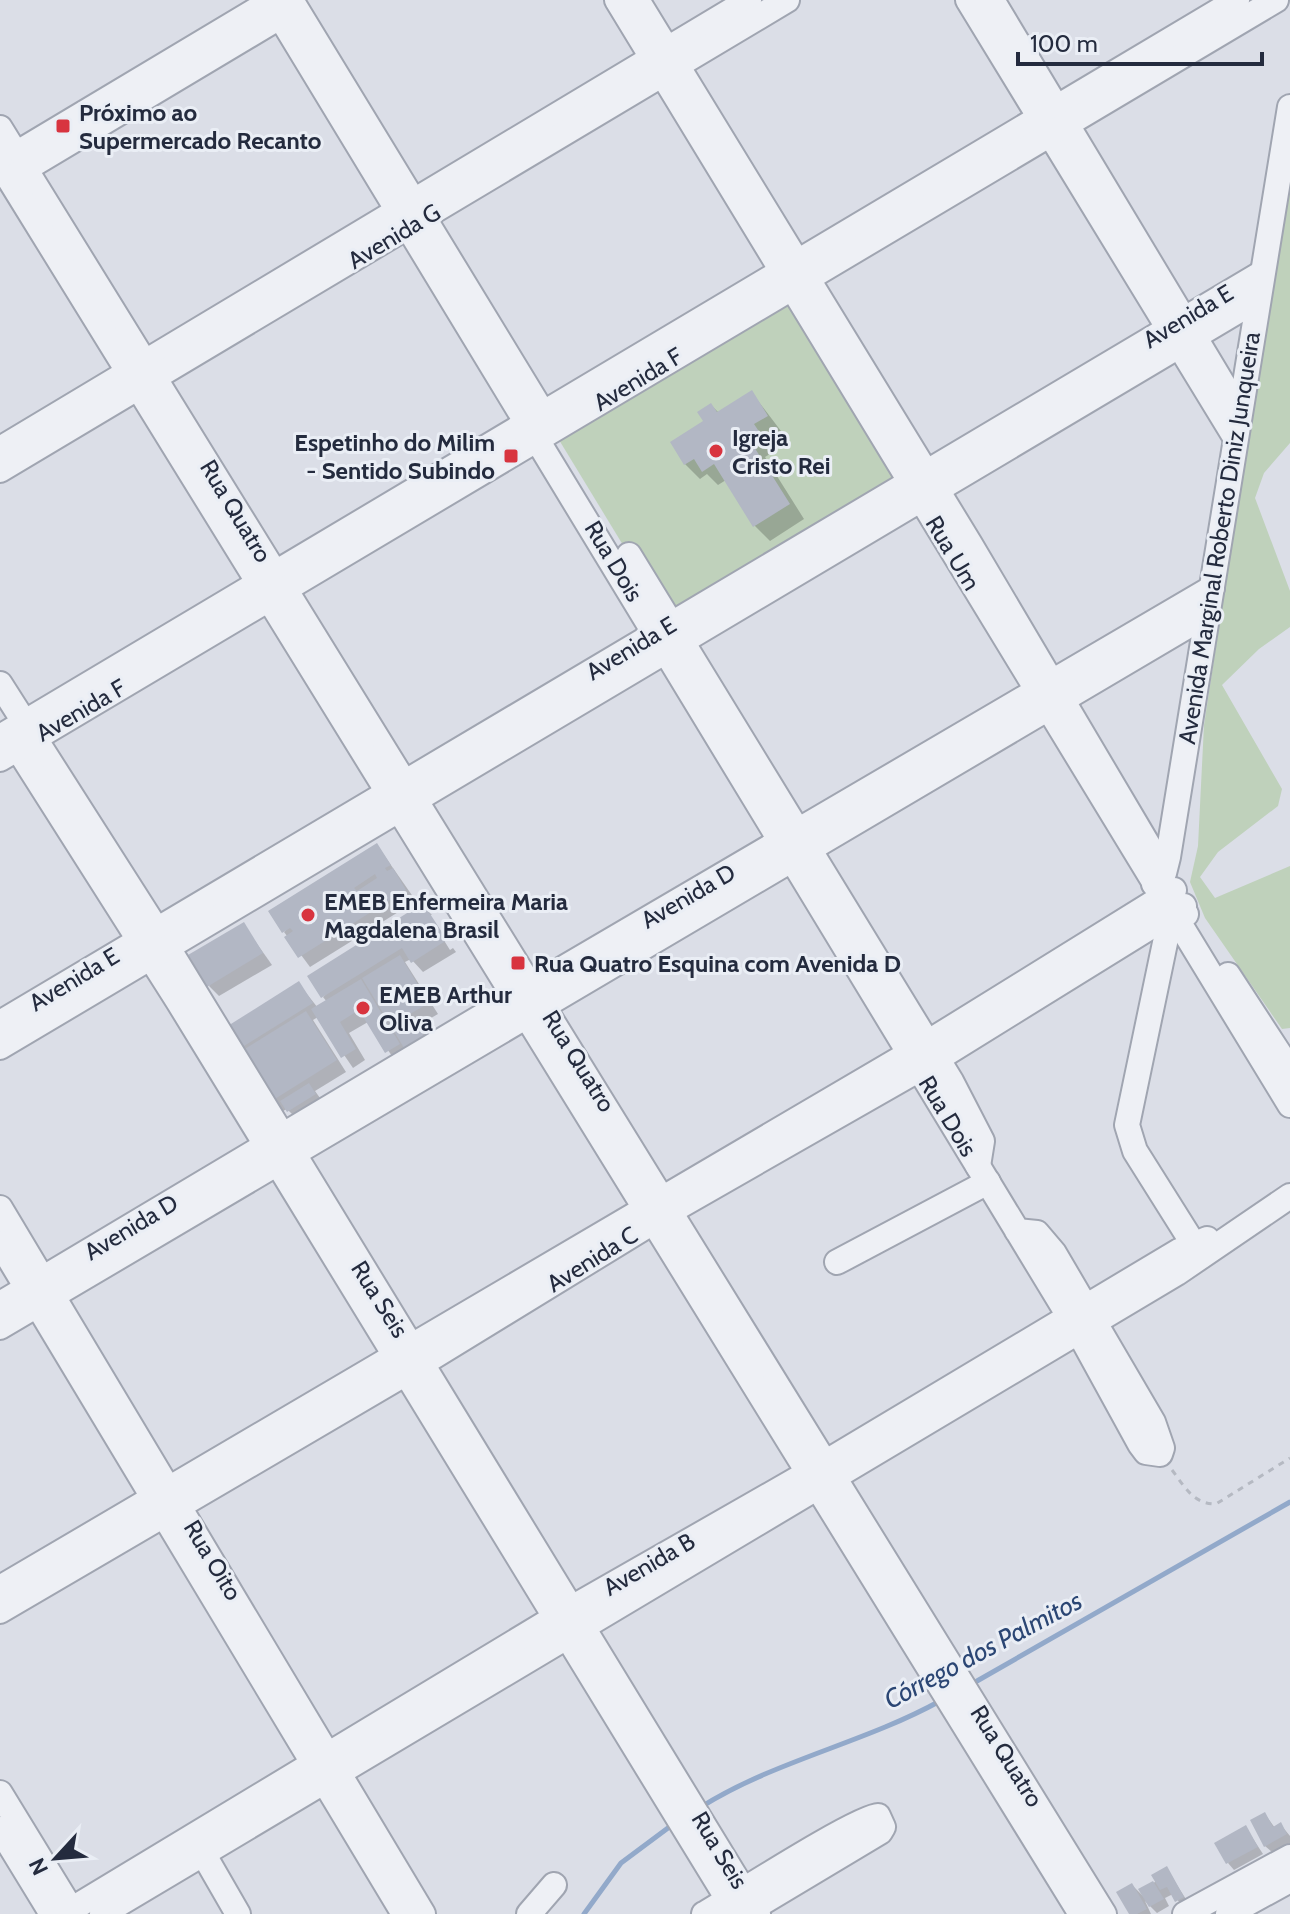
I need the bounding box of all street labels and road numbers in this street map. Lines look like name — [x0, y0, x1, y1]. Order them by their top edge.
street label: Avenida G — [343, 197, 445, 275]
street label: Avenida E — [1138, 278, 1238, 354]
street label: Avenida Marginal Roberto Diniz Junqueira — [1172, 329, 1266, 746]
street label: Avenida F — [588, 341, 688, 417]
street label: Rua Quatro — [194, 454, 278, 568]
street label: Rua Um — [920, 511, 986, 595]
street label: Rua Dois — [579, 515, 649, 607]
street label: Avenida E — [581, 610, 681, 686]
street label: Avenida F — [31, 672, 132, 747]
street label: Avenida D — [636, 857, 740, 935]
street label: Avenida E — [24, 941, 124, 1017]
street label: Rua Quatro — [536, 1005, 622, 1117]
street label: Rua Dois — [913, 1070, 983, 1162]
street label: Avenida D — [79, 1188, 183, 1266]
street label: Avenida C — [541, 1220, 643, 1298]
street label: Rua Seis — [345, 1255, 415, 1343]
street label: Rua Oito — [178, 1515, 248, 1605]
street label: Avenida B — [598, 1526, 700, 1602]
street label: Rua Quatro — [964, 1700, 1050, 1812]
street label: Rua Seis — [686, 1806, 754, 1894]

